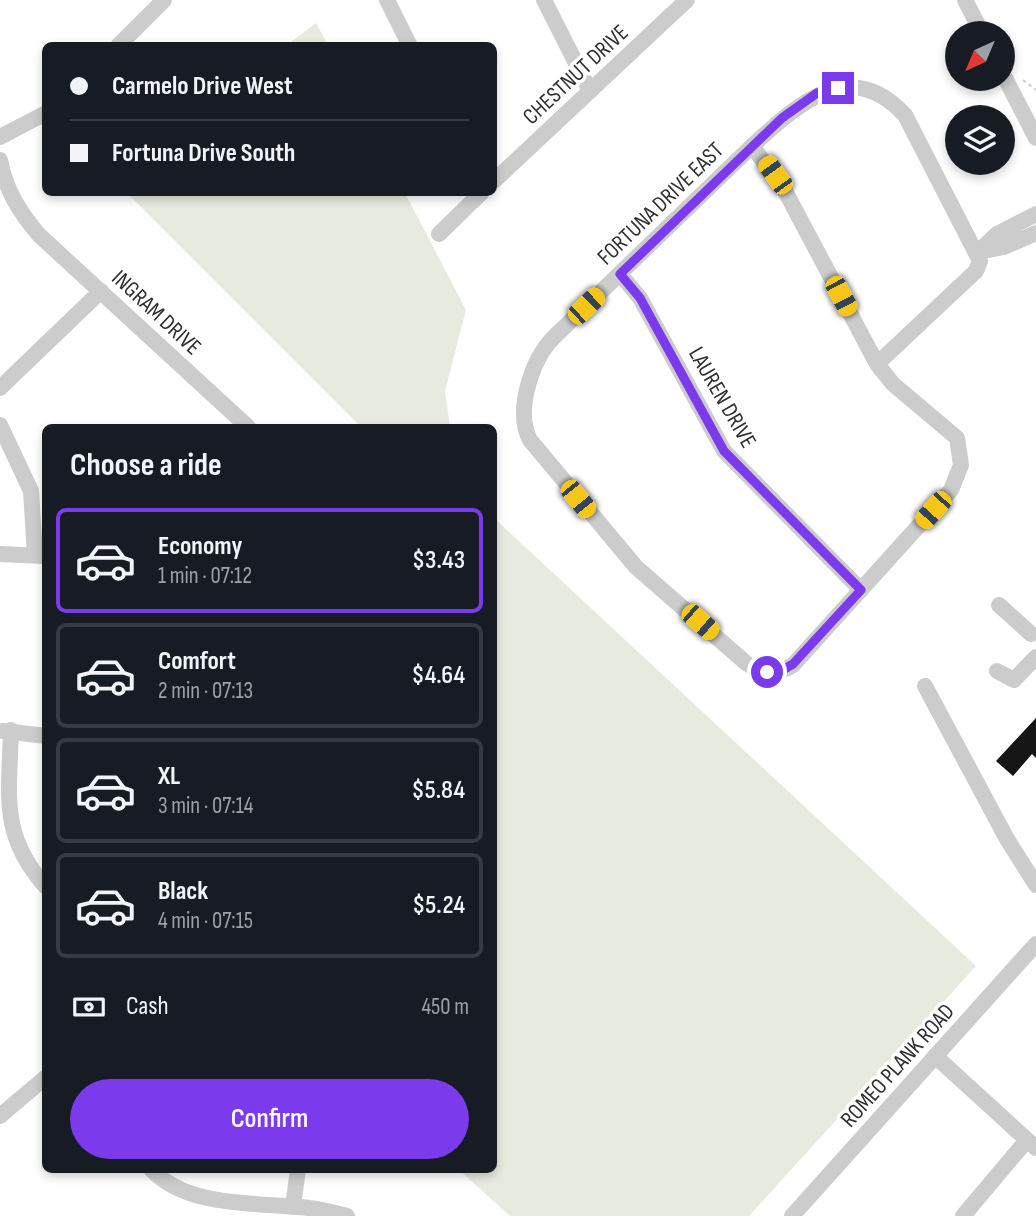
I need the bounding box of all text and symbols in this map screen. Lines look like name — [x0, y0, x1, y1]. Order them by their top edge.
street label: CHESTNUT DRIVE — [517, 19, 634, 131]
north arrow — [945, 21, 1015, 91]
map controls — [945, 21, 1015, 175]
text: Carmelo Drive West — [112, 71, 293, 102]
route end — [822, 72, 854, 104]
button: layers — [945, 105, 1015, 175]
street label: FORTUNA DRIVE EAST — [592, 136, 730, 271]
text: Fortuna Drive South — [112, 138, 295, 169]
car — [755, 152, 796, 198]
street label: INGRAM DRIVE — [106, 264, 207, 361]
car — [822, 273, 861, 319]
car — [564, 284, 609, 328]
street label: LAUREN DRIVE — [682, 342, 762, 453]
text: Choose a ride — [70, 446, 222, 485]
car — [557, 476, 600, 522]
car — [912, 487, 955, 533]
icon: car — [74, 529, 137, 592]
text: Economy — [158, 531, 242, 562]
text: $3.43 — [412, 545, 465, 576]
text: 1 min · 07:12 — [158, 562, 252, 590]
car — [678, 600, 723, 644]
icon: car — [74, 644, 137, 707]
text: Comfort — [158, 646, 236, 677]
route start — [751, 656, 783, 688]
text: $4.64 — [411, 660, 465, 691]
text: 2 min · 07:13 — [158, 677, 253, 705]
icon: car — [74, 759, 137, 822]
text: XL — [158, 761, 180, 792]
text: $5.84 — [412, 775, 465, 806]
text: 3 min · 07:14 — [158, 792, 253, 820]
icon: car — [74, 874, 137, 937]
text: Black — [158, 876, 208, 907]
text: $5.24 — [412, 890, 465, 921]
text: 4 min · 07:15 — [158, 907, 253, 935]
icon: cash — [70, 988, 108, 1026]
text: Cash — [126, 991, 169, 1022]
text: 450 m — [421, 993, 469, 1021]
street label: ROMEO PLANK ROAD — [835, 998, 961, 1133]
button: Confirm — [70, 1079, 469, 1159]

